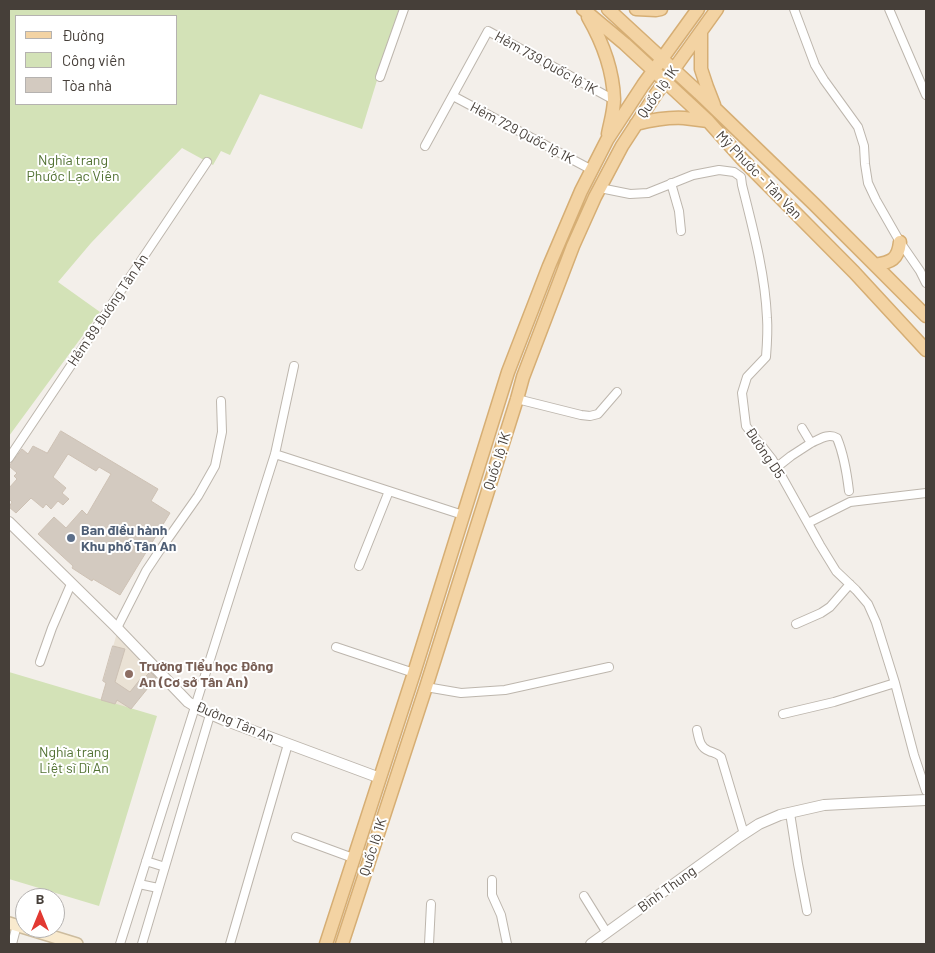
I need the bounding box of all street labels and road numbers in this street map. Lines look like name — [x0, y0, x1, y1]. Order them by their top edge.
street label: Hẻm 739 Quốc lộ 1K — [492, 28, 600, 98]
street label: Quốc lộ 1K — [634, 63, 682, 121]
street label: Hẻm 729 Quốc lộ 1K — [467, 99, 577, 167]
street label: Mỹ Phước - Tân Vạn — [713, 127, 805, 223]
street label: Hẻm 89 Đường Tân An — [64, 251, 152, 369]
street label: Đường D5 — [742, 424, 788, 482]
street label: Quốc lộ 1K — [480, 430, 514, 492]
street label: Đường Tân An — [193, 698, 277, 746]
street label: Quốc lộ 1K — [356, 816, 390, 878]
street label: Bình Thung — [635, 862, 699, 916]

